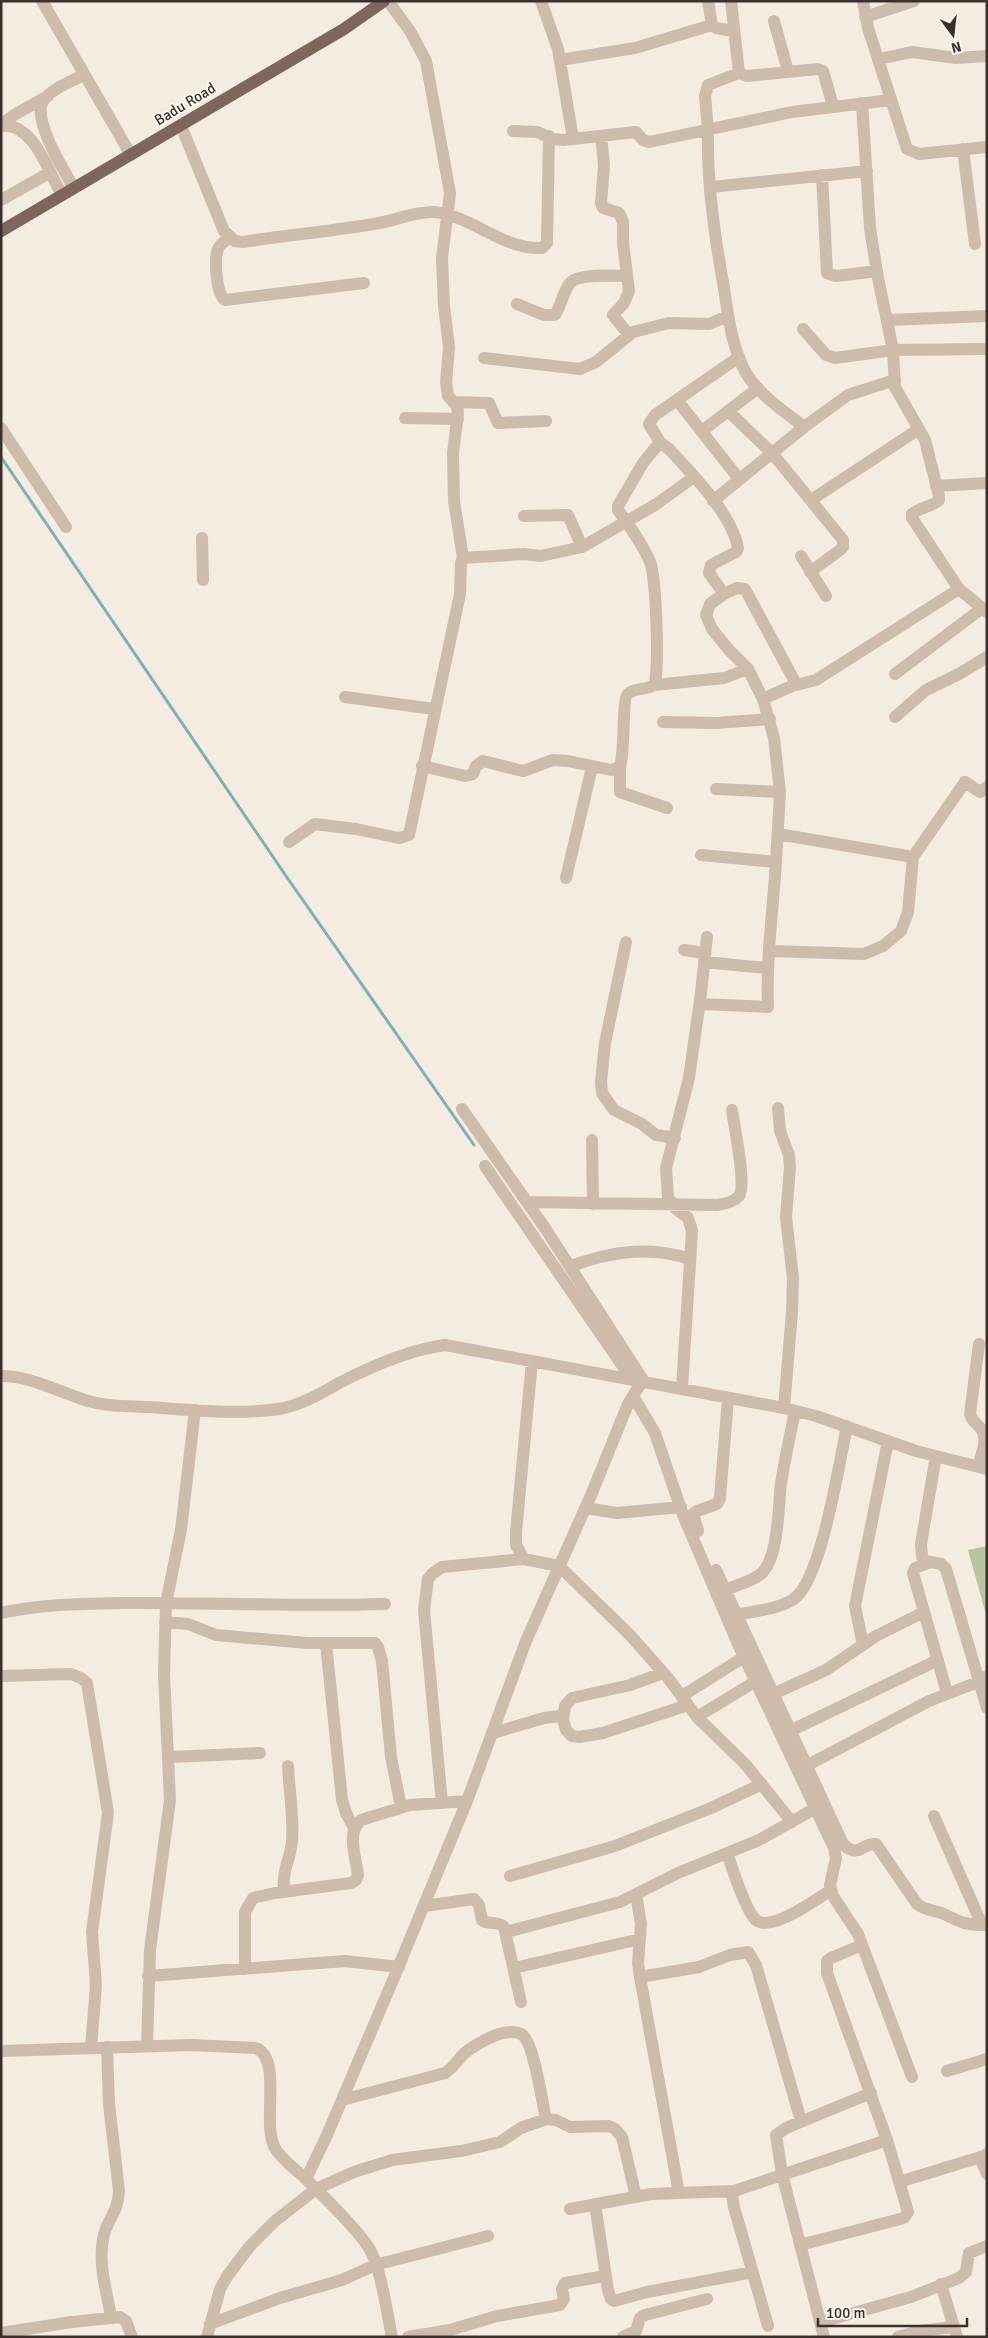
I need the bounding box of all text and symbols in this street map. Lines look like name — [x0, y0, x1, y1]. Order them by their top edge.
north arrow — [928, 10, 978, 60]
text: N — [949, 38, 963, 57]
street label: Badu Road — [151, 79, 219, 129]
scale bar — [818, 2296, 967, 2328]
text: 100 m — [826, 2304, 866, 2322]

